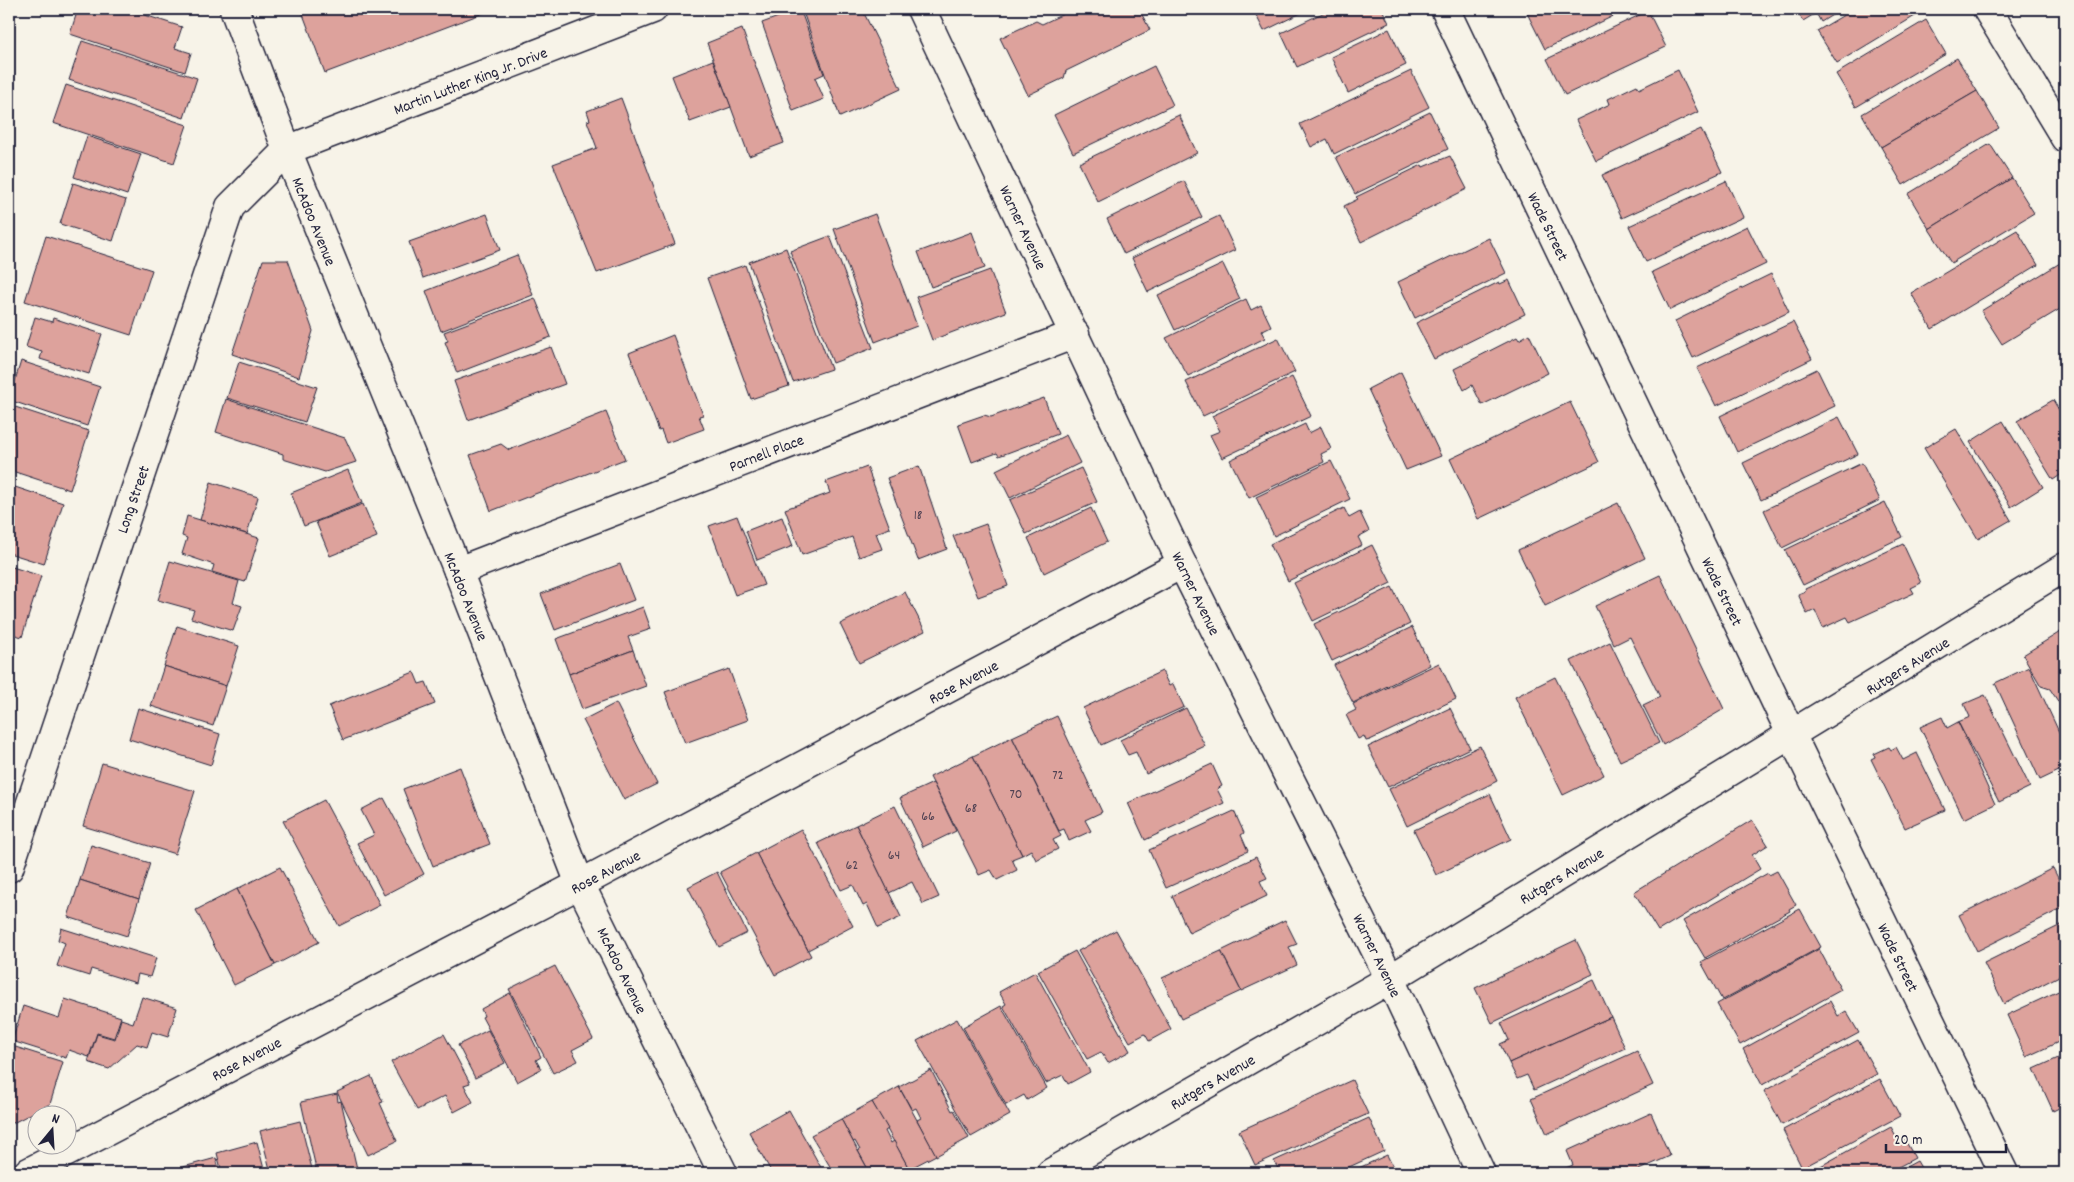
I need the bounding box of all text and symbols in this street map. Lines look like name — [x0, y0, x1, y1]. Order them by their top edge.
street label: Martin Luther King Jr. Drive — [391, 42, 551, 122]
street label: McAdoo Avenue — [284, 174, 341, 270]
street label: Warner Avenue — [992, 182, 1051, 274]
street label: Wade Street — [1520, 189, 1573, 265]
street label: Parnell Place — [726, 430, 808, 479]
street label: Long Street — [112, 463, 157, 537]
house number: 18 — [914, 506, 923, 526]
street label: Warner Avenue — [1165, 548, 1225, 640]
street label: McAdoo Avenue — [436, 549, 493, 645]
street label: Wade Street — [1694, 554, 1747, 630]
street label: Rutgers Avenue — [1862, 632, 1955, 702]
street label: Rose Avenue — [925, 655, 1003, 711]
house number: 72 — [1052, 766, 1064, 786]
house number: 70 — [1010, 785, 1023, 805]
house number: 68 — [965, 799, 978, 819]
house number: 66 — [921, 807, 935, 827]
street label: Rutgers Avenue — [1516, 843, 1609, 911]
street label: Rose Avenue — [567, 845, 645, 901]
house number: 64 — [888, 846, 900, 866]
house number: 62 — [846, 856, 858, 876]
street label: Warner Avenue — [1346, 910, 1406, 1002]
street label: Wade Street — [1870, 920, 1923, 996]
street label: McAdoo Avenue — [590, 924, 652, 1018]
street label: Rose Avenue — [208, 1032, 286, 1088]
street label: Rutgers Avenue — [1166, 1050, 1260, 1117]
north arrow — [28, 1104, 78, 1154]
text: N — [49, 1109, 62, 1130]
scale bar — [1886, 1122, 2006, 1154]
text: 20 m — [1894, 1130, 1922, 1152]

